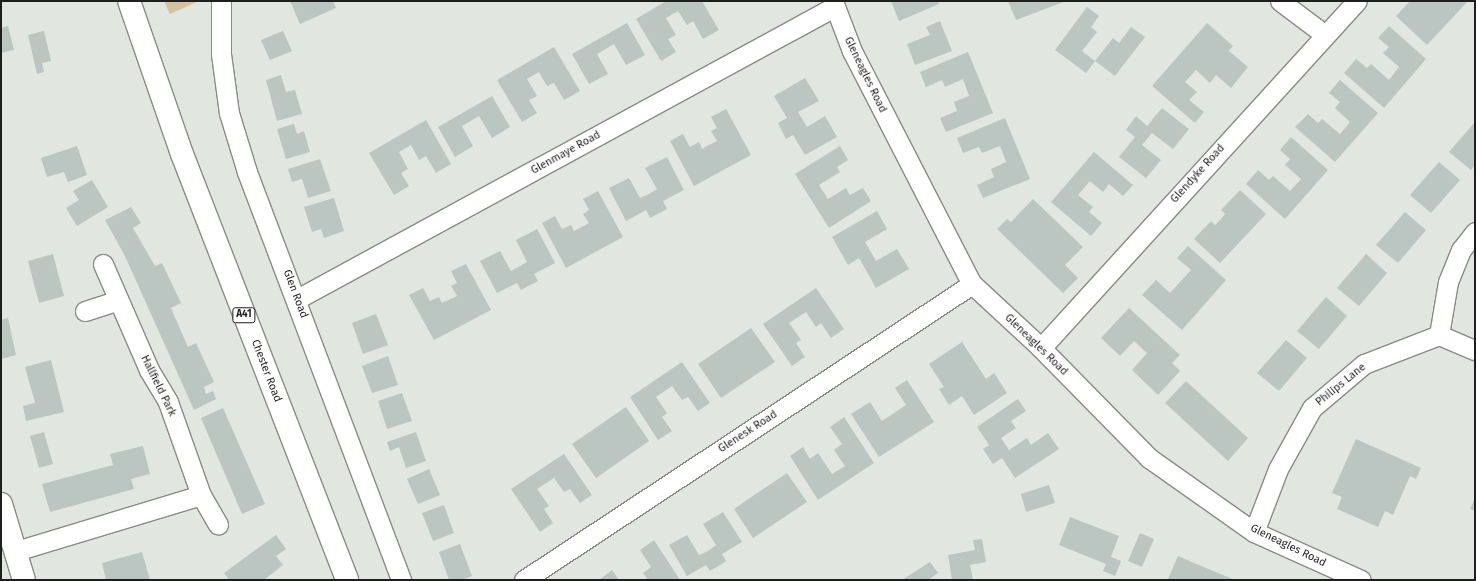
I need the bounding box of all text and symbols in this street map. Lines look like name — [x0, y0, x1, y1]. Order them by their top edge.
street label: Gleneagles Road — [841, 35, 889, 115]
street label: Glenmaye Road — [529, 128, 603, 178]
street label: Glendyke Road — [1168, 142, 1228, 206]
street label: Glen Road — [280, 268, 310, 320]
road number: A41 — [232, 307, 256, 323]
street label: Gleneagles Road — [1002, 312, 1070, 378]
street label: Chester Road — [248, 338, 284, 404]
street label: Hallfield Park — [138, 353, 178, 419]
street label: Philips Lane — [1313, 361, 1369, 409]
street label: Glenesk Road — [716, 408, 780, 456]
street label: Gleneagles Road — [1248, 522, 1328, 570]

